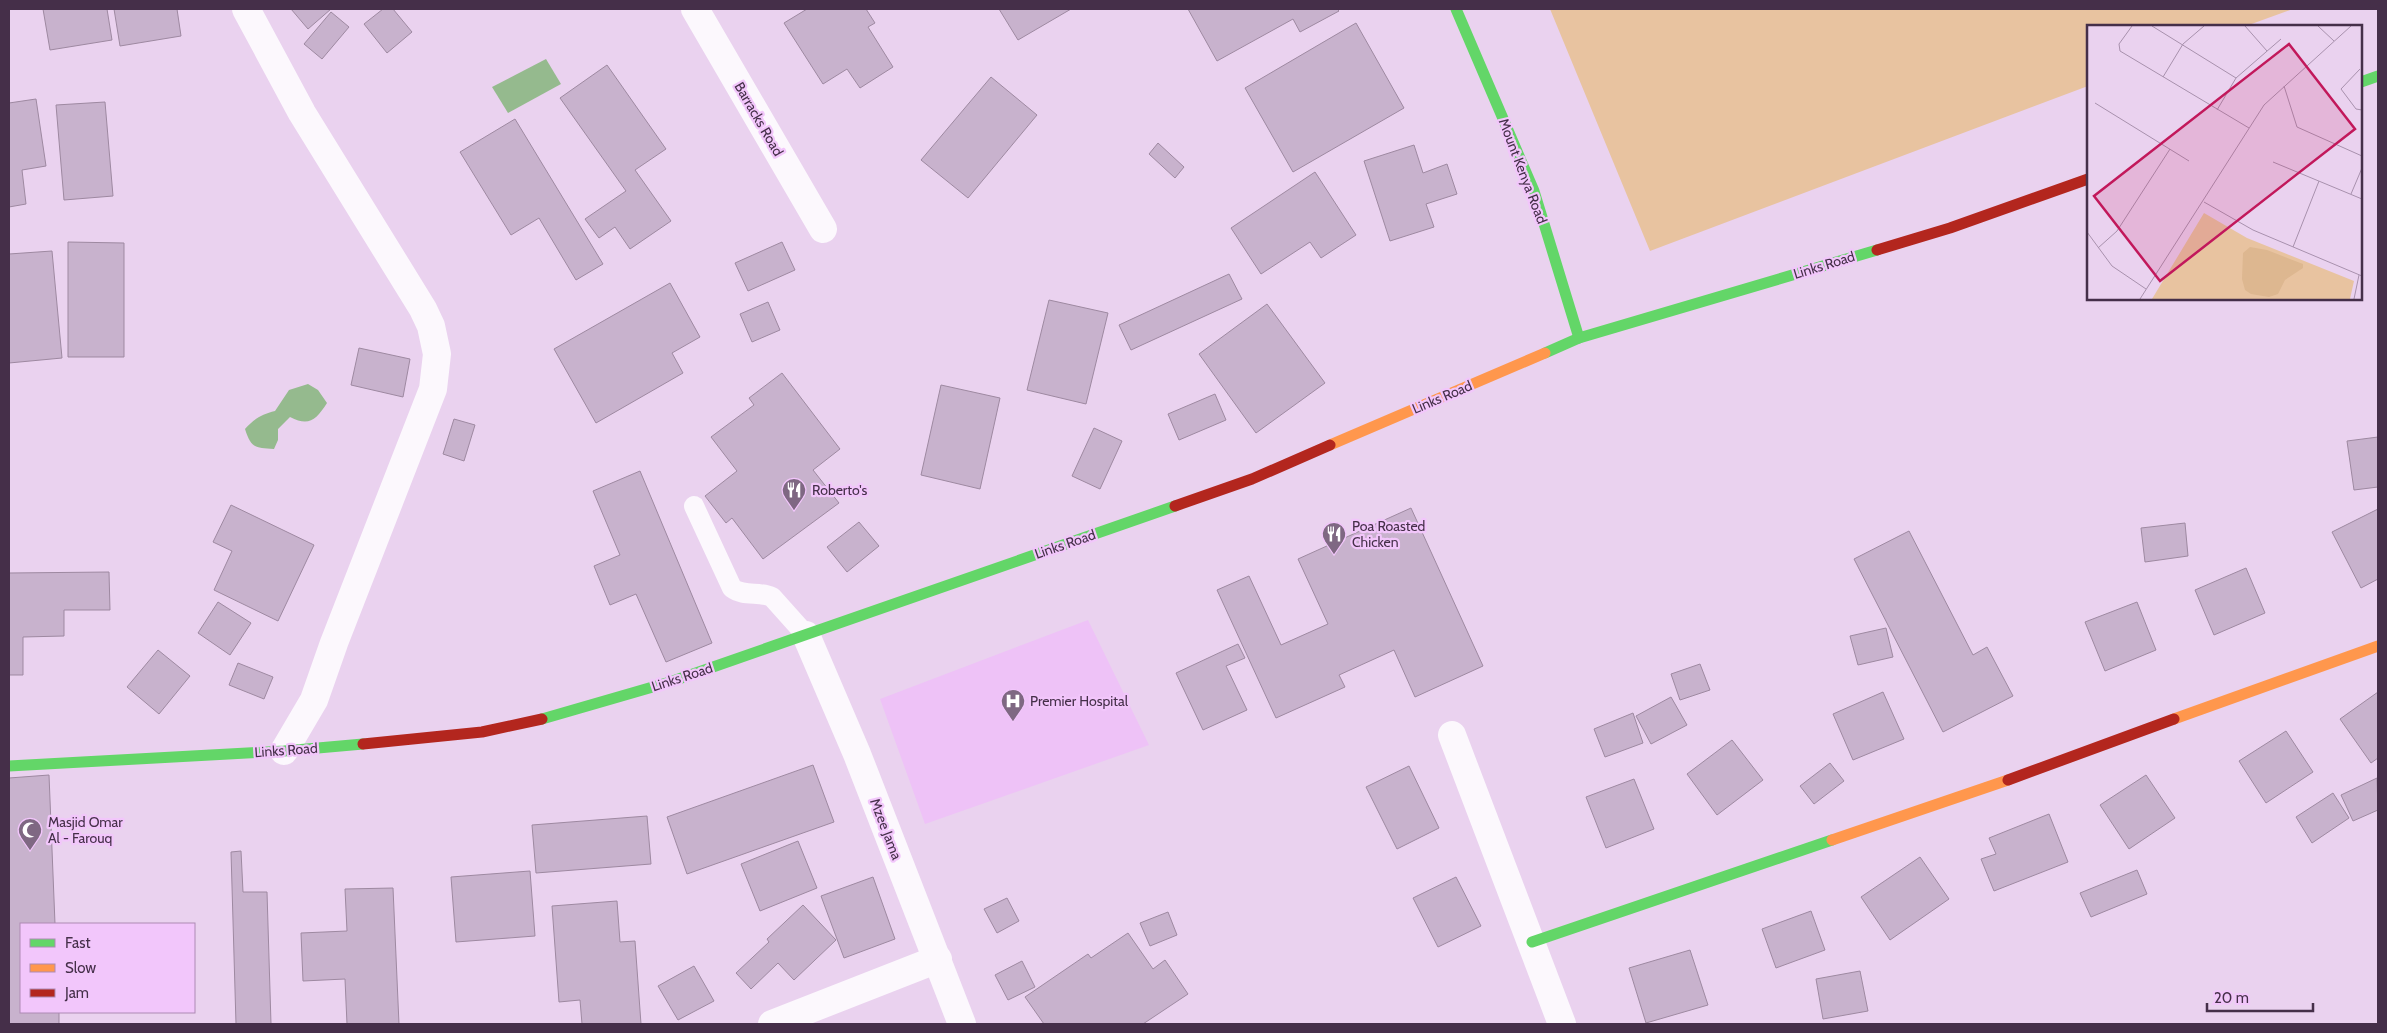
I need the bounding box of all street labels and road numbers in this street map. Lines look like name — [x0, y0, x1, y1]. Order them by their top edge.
street label: Barracks Road — [731, 79, 787, 159]
street label: Mount Kenya Road — [1495, 116, 1551, 226]
street label: Links Road — [1791, 247, 1857, 283]
street label: Links Road — [1409, 376, 1475, 418]
street label: Links Road — [1032, 525, 1098, 563]
street label: Links Road — [649, 659, 715, 695]
street label: Links Road — [254, 739, 318, 761]
street label: Mzee Jama — [866, 796, 906, 863]

